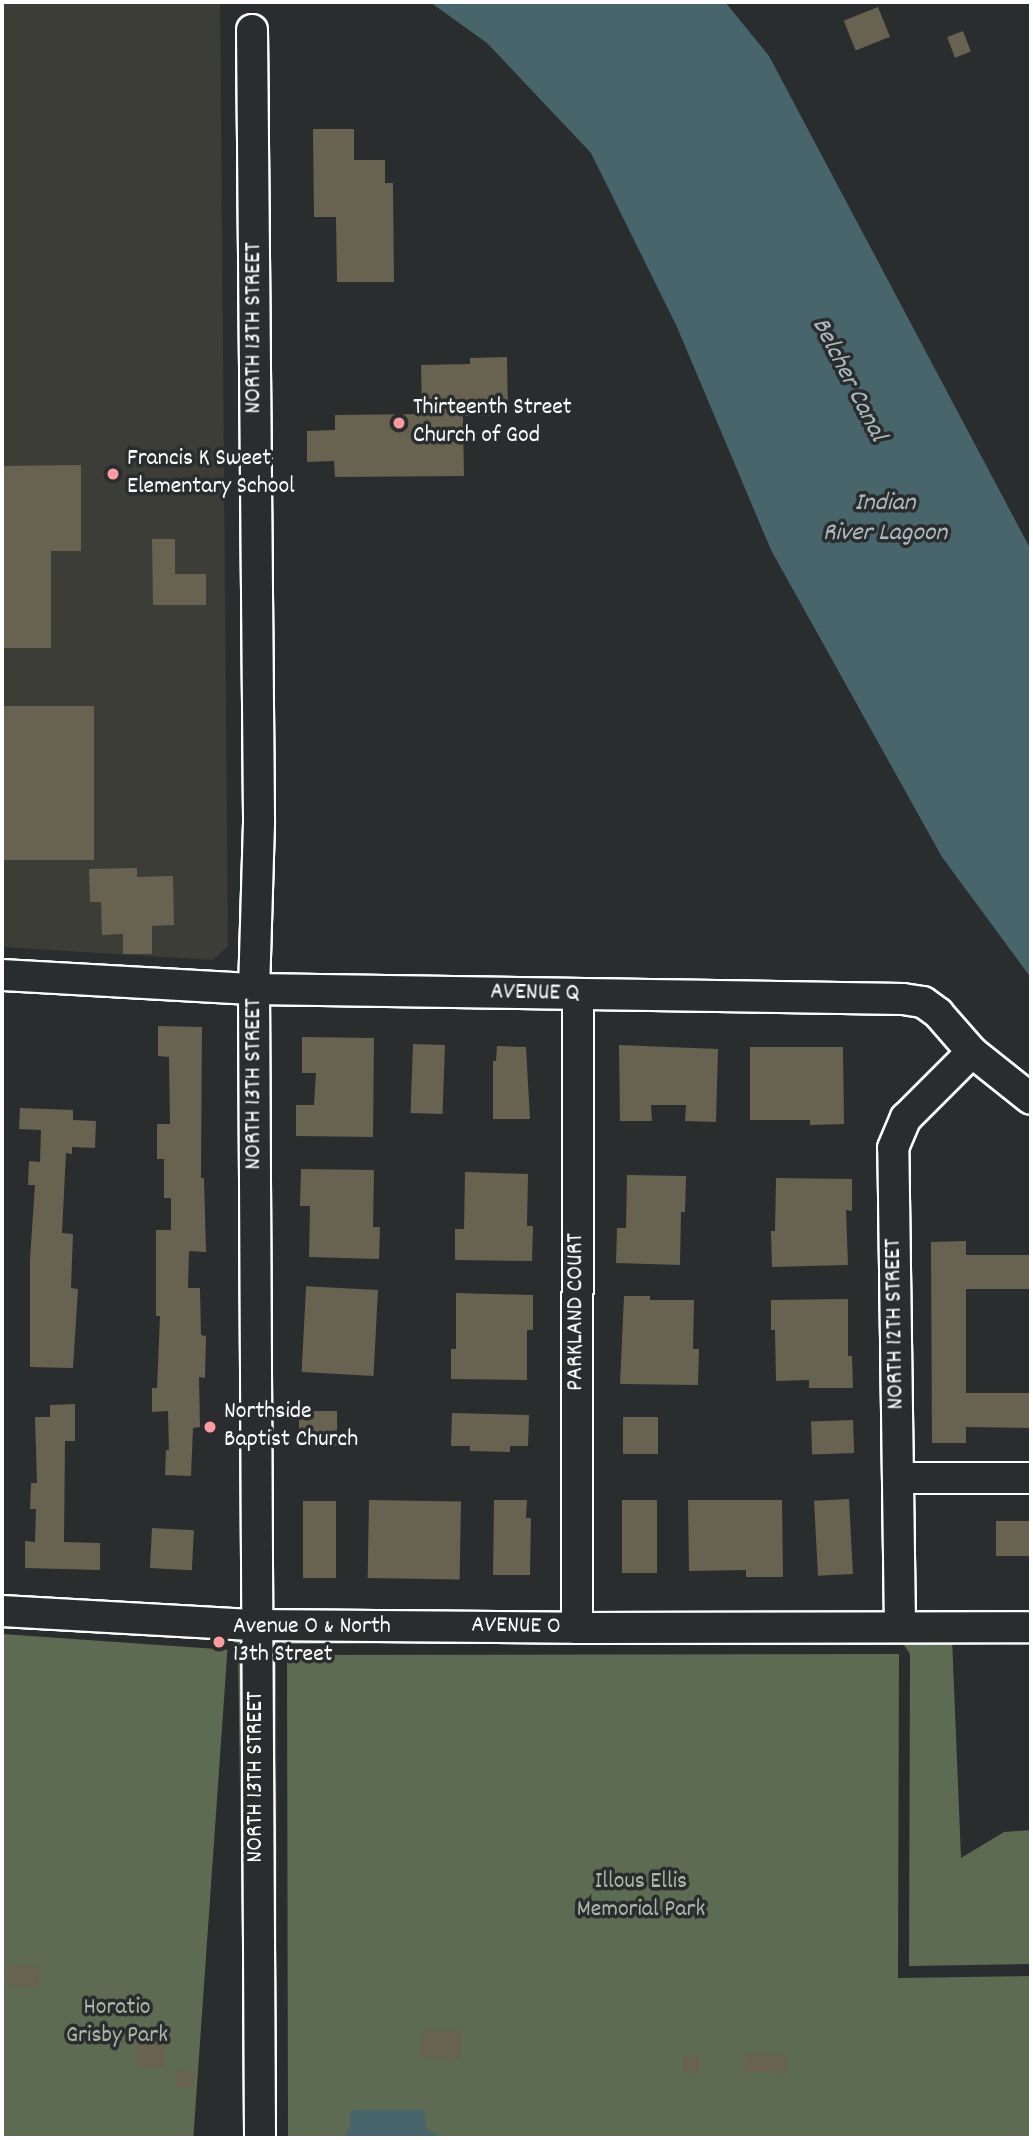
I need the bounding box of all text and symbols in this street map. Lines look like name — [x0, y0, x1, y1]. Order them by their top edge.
street label: NORTH 13TH STREET — [241, 242, 269, 414]
water label: Belcher Canal — [804, 313, 892, 447]
place label: Thirteenth Street Church of God — [413, 395, 572, 451]
marker: Thirteenth Street Church of God — [391, 415, 407, 431]
place label: Francis K Sweet Elementary School — [127, 446, 295, 502]
marker: Francis K Sweet Elementary School — [105, 466, 121, 482]
water label: Indian River Lagoon — [823, 488, 947, 550]
street label: AVENUE Q — [490, 979, 580, 1009]
street label: NORTH 13TH STREET — [241, 998, 269, 1170]
street label: PARKLAND COURT — [563, 1233, 591, 1391]
street label: NORTH 12TH STREET — [880, 1238, 912, 1410]
place label: Northside Baptist Church — [224, 1399, 358, 1455]
marker: Northside Baptist Church — [202, 1419, 218, 1435]
street label: AVENUE O — [471, 1612, 561, 1642]
place label: Avenue O & North 13th Street — [233, 1614, 391, 1670]
marker: Avenue O & North 13th Street — [211, 1634, 227, 1650]
street label: NORTH 13TH STREET — [243, 1691, 271, 1863]
park label: Illous Ellis Memorial Park — [577, 1869, 705, 1925]
park label: Horatio Grisby Park — [66, 1995, 168, 2051]

